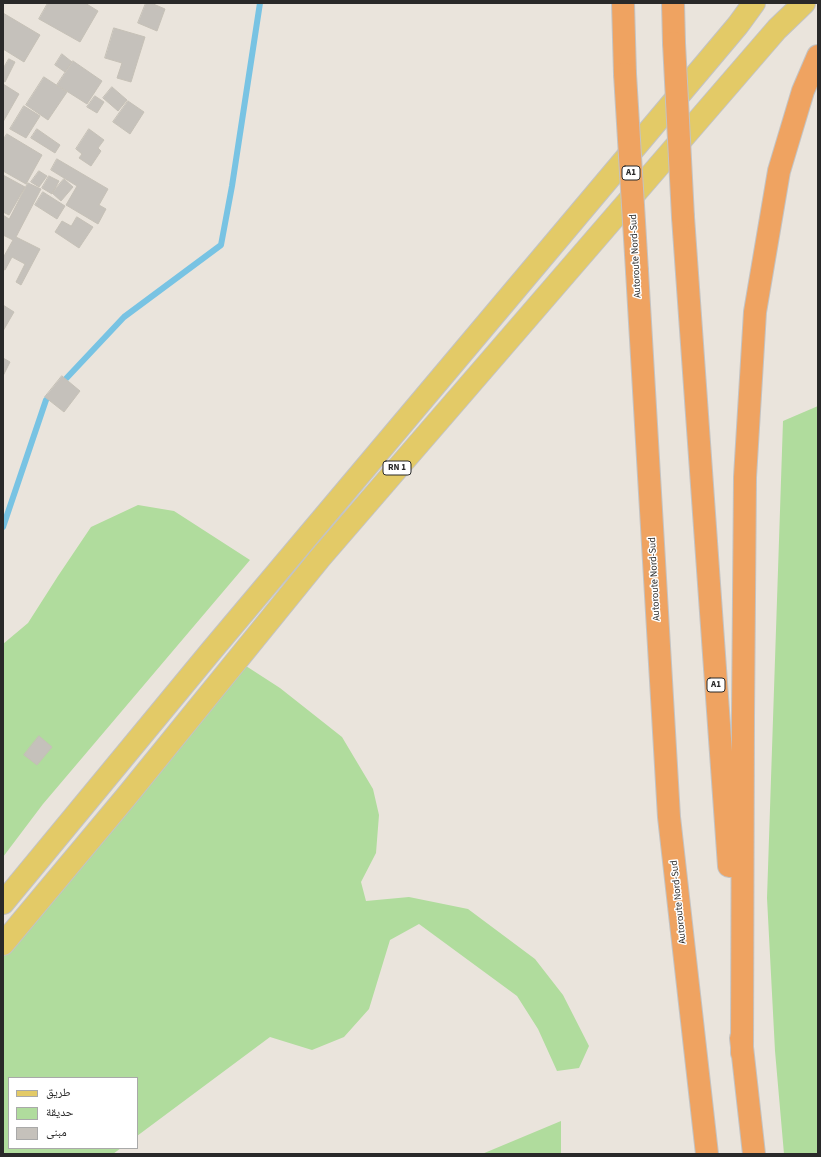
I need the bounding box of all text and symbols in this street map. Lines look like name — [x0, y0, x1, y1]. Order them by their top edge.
road number: A1 — [622, 166, 640, 180]
street label: Autoroute Nord-Sud — [628, 214, 644, 298]
road number: RN 1 — [383, 461, 411, 475]
street label: Autoroute Nord-Sud — [647, 537, 663, 621]
road number: A1 — [707, 678, 725, 692]
street label: Autoroute Nord-Sud — [669, 860, 689, 944]
legend — [8, 1077, 138, 1149]
text: طريق — [46, 1084, 71, 1101]
text: حديقة — [46, 1104, 74, 1121]
text: مبنى — [46, 1124, 67, 1141]

